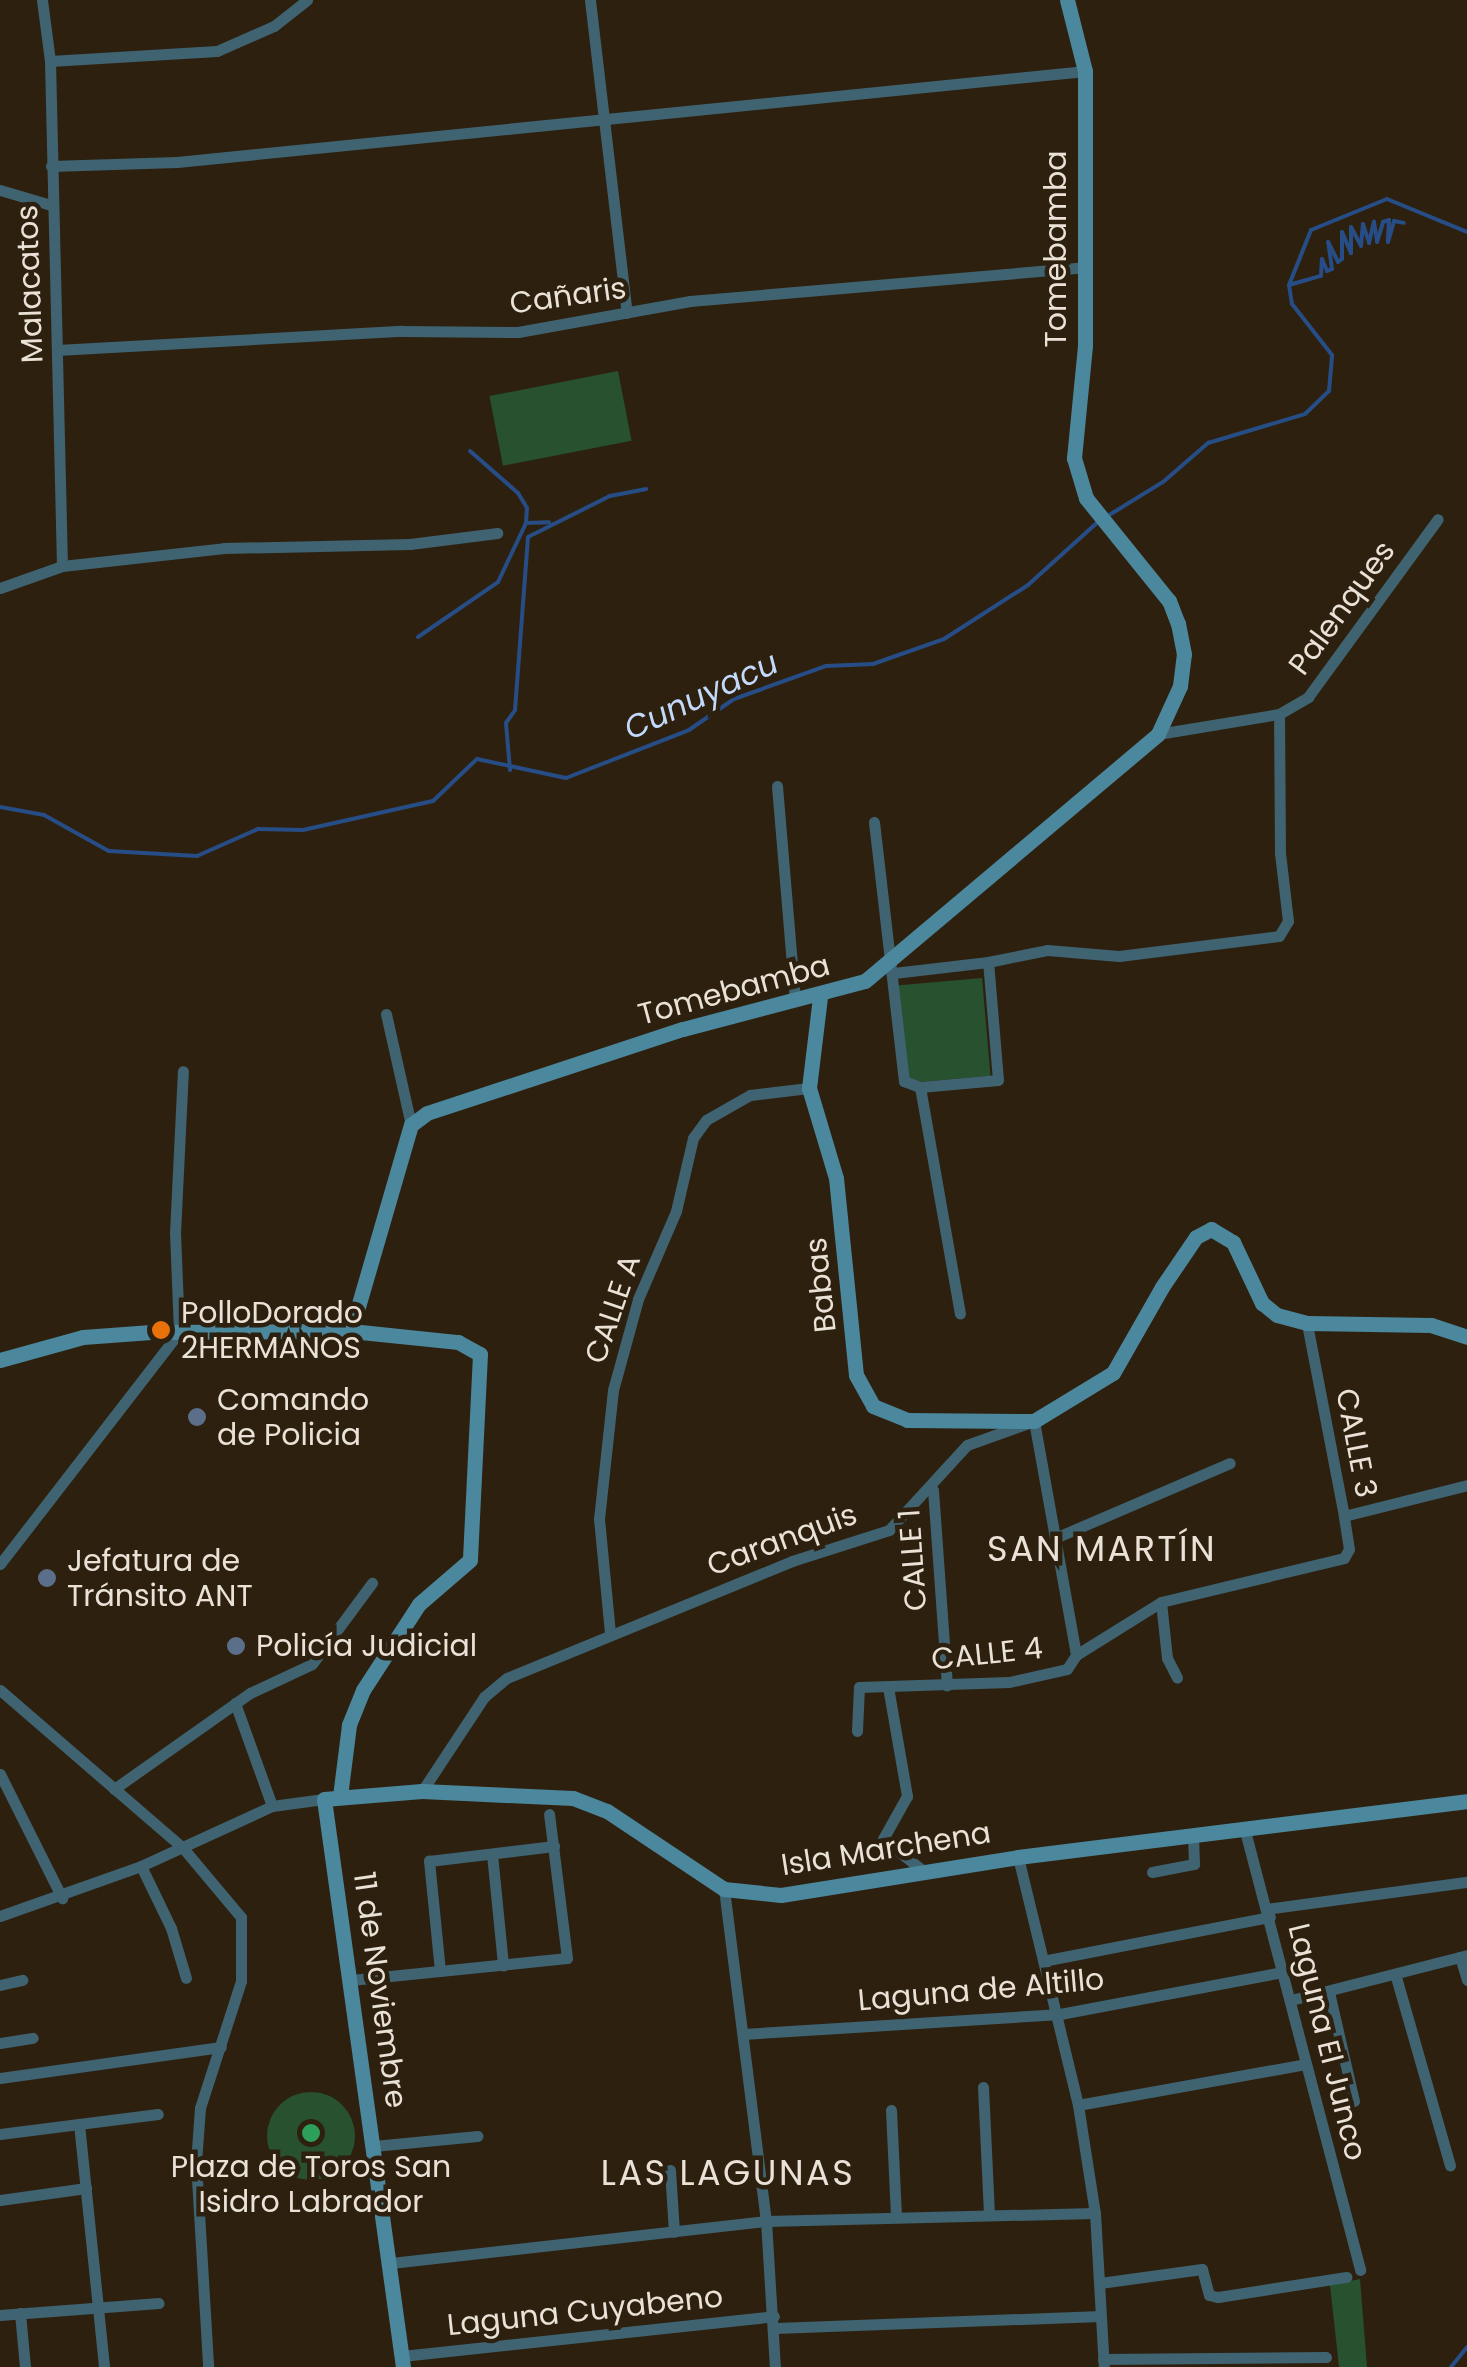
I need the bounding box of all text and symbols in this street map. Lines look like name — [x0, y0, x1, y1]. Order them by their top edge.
street label: Tomebamba — [1038, 151, 1074, 347]
street label: Malacatos — [9, 204, 51, 364]
street label: Cañaris — [507, 270, 629, 322]
street label: Palenques — [1281, 534, 1403, 682]
water label: Cunuyacu — [618, 644, 784, 748]
street label: Tomebamba — [634, 947, 834, 1033]
street label: Babas — [798, 1236, 844, 1334]
street label: CALLE A — [578, 1250, 648, 1368]
place label: PolloDorado 2HERMANOS — [181, 1295, 363, 1366]
marker: PolloDorado 2HERMANOS — [150, 1319, 172, 1341]
place label: Comando de Policia — [217, 1382, 369, 1452]
street label: CALLE 3 — [1328, 1385, 1384, 1501]
marker: Comando de Policia — [186, 1406, 208, 1428]
street label: Caranquis — [702, 1496, 862, 1584]
street label: CALLE 1 — [891, 1508, 935, 1612]
district label: SAN MARTÍN — [987, 1528, 1217, 1570]
place label: Jefatura de Tránsito ANT — [67, 1543, 253, 1614]
marker: Jefatura de Tránsito ANT — [36, 1567, 58, 1589]
place label: Policía Judicial — [256, 1628, 477, 1664]
street label: CALLE 4 — [930, 1630, 1044, 1678]
marker: Policía Judicial — [225, 1635, 247, 1657]
street label: Isla Marchena — [779, 1815, 993, 1883]
street label: 11 de Noviembre — [346, 1870, 414, 2110]
street label: Laguna El Junco — [1280, 1920, 1374, 2164]
street label: Laguna de Altillo — [856, 1961, 1106, 2019]
marker: Plaza de Toros San Isidro Labrador — [300, 2122, 322, 2144]
place label: Plaza de Toros San Isidro Labrador — [171, 2149, 451, 2220]
district label: LAS LAGUNAS — [601, 2152, 855, 2194]
street label: Laguna Cuyabeno — [445, 2279, 725, 2343]

